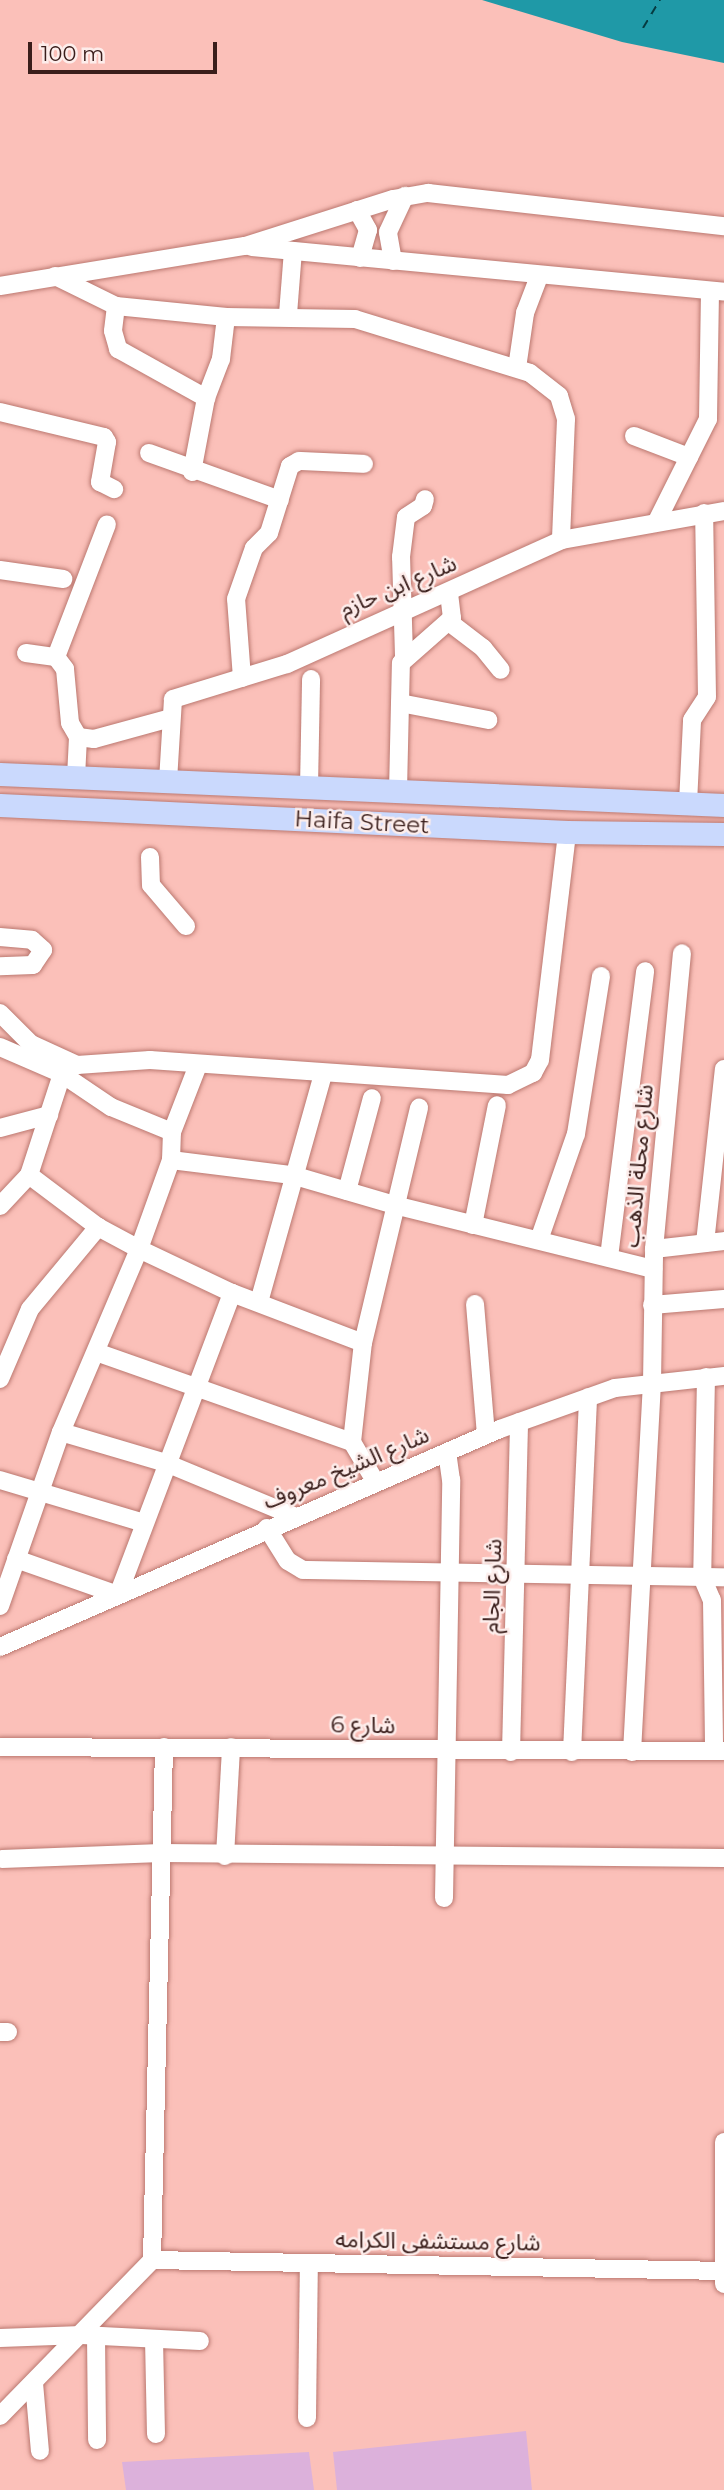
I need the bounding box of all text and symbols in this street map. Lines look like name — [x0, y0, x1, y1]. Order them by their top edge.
scale bar — [32, 28, 220, 72]
text: 100 m — [41, 41, 104, 66]
street label: شارع ابن حازم — [335, 549, 461, 623]
street label: Haifa Street — [294, 805, 430, 839]
street label: شارع محلة الذهب — [617, 1083, 659, 1249]
street label: شارع الشيخ معروف — [259, 1421, 433, 1515]
street label: شارع الجام — [477, 1538, 507, 1634]
street label: شارع 6 — [330, 1711, 396, 1739]
street label: شارع مستشفى الكرامه — [335, 2225, 541, 2257]

